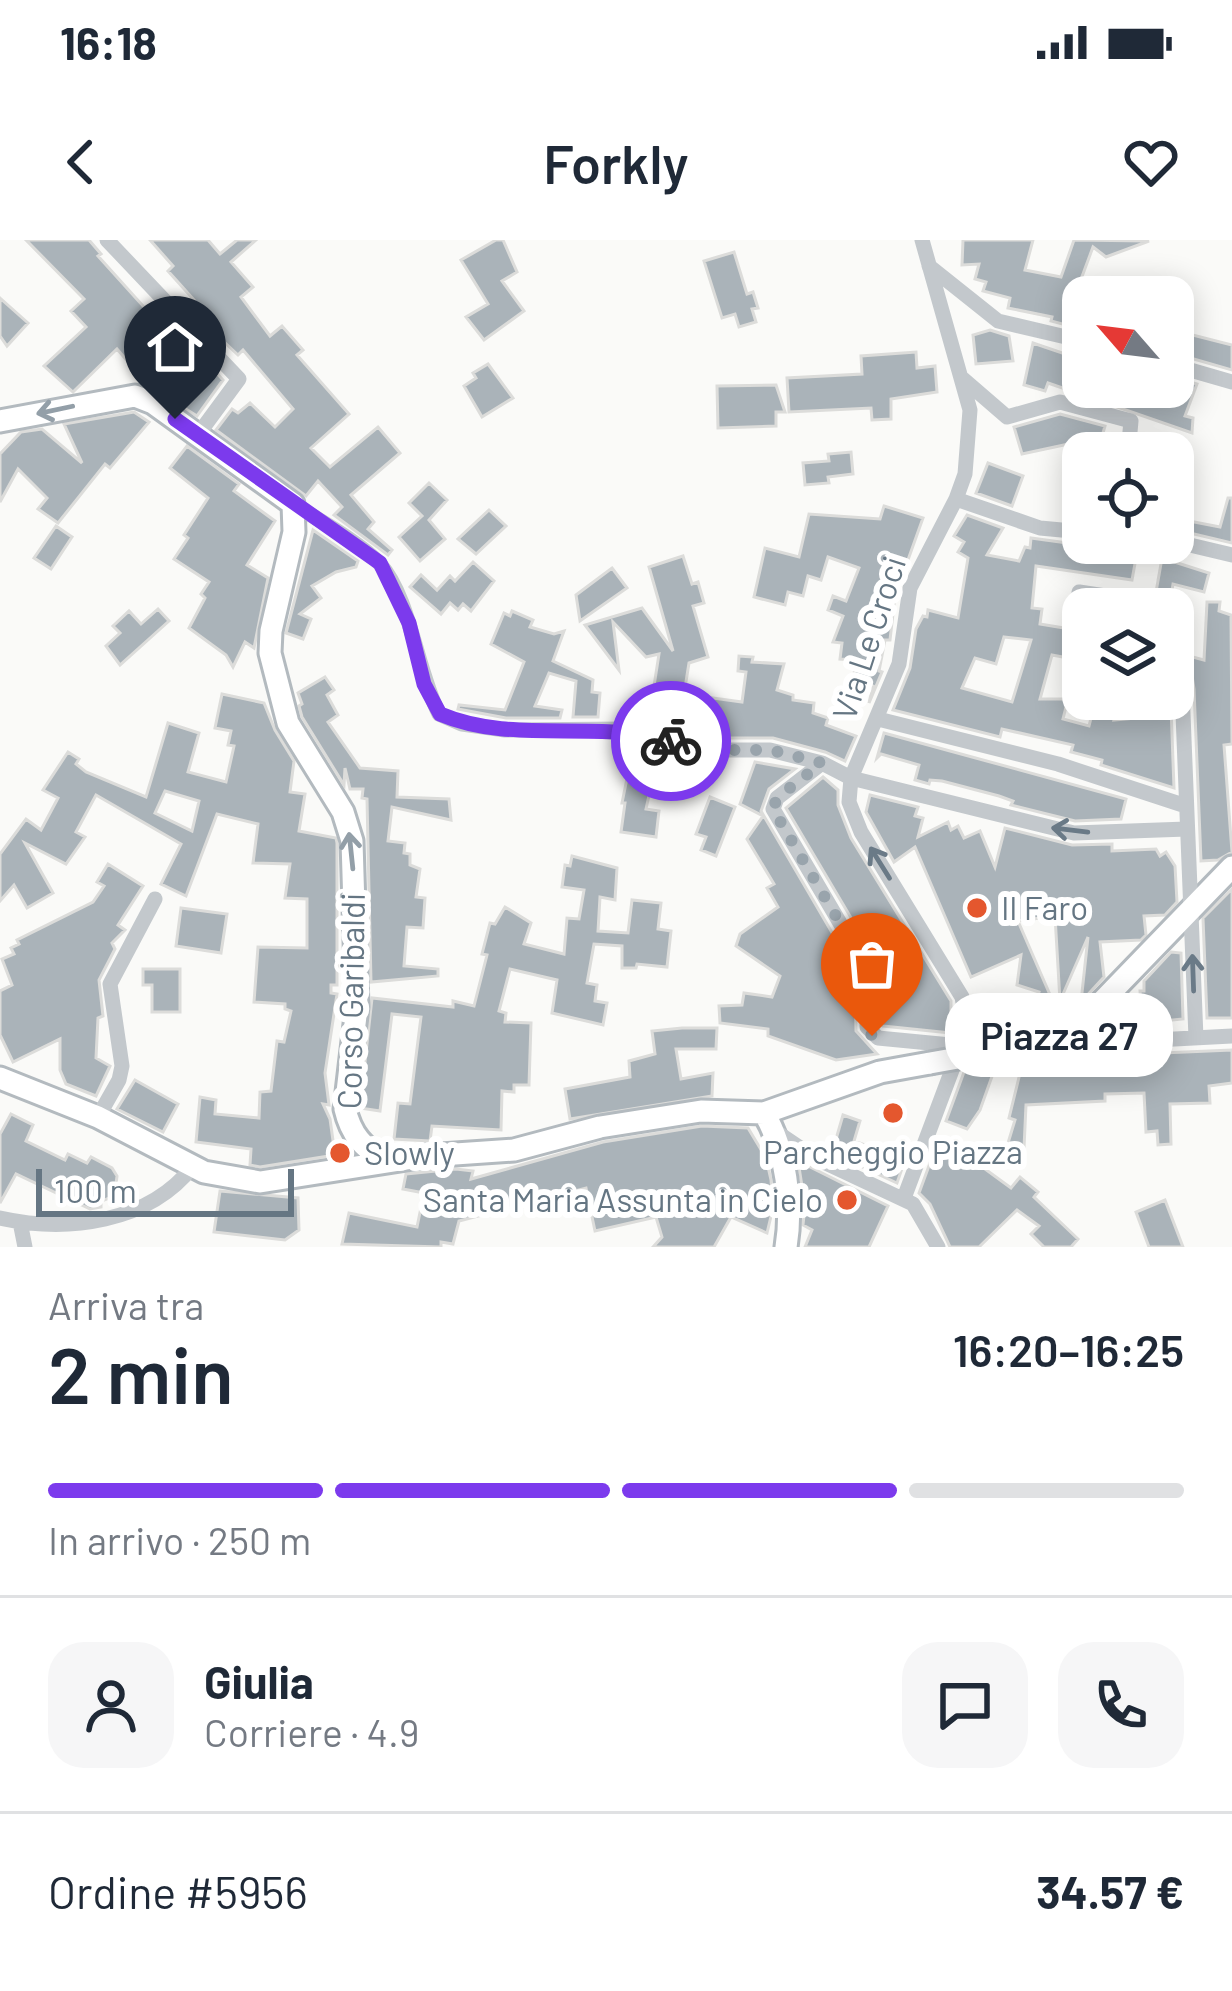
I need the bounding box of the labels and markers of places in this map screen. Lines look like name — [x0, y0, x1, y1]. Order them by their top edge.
pin — [124, 296, 226, 419]
place label: Il Faro — [1001, 887, 1088, 927]
marker: Il Faro — [964, 895, 990, 921]
pin — [821, 913, 923, 1036]
callout: Piazza 27 — [944, 994, 1172, 1078]
marker: Parcheggio Piazza — [880, 1100, 906, 1126]
place label: Parcheggio Piazza — [763, 1131, 1023, 1171]
place label: Slowly — [364, 1132, 455, 1172]
marker: Slowly — [327, 1140, 353, 1166]
place label: Santa Maria Assunta in Cielo — [423, 1179, 823, 1219]
marker: Santa Maria Assunta in Cielo — [834, 1187, 860, 1213]

